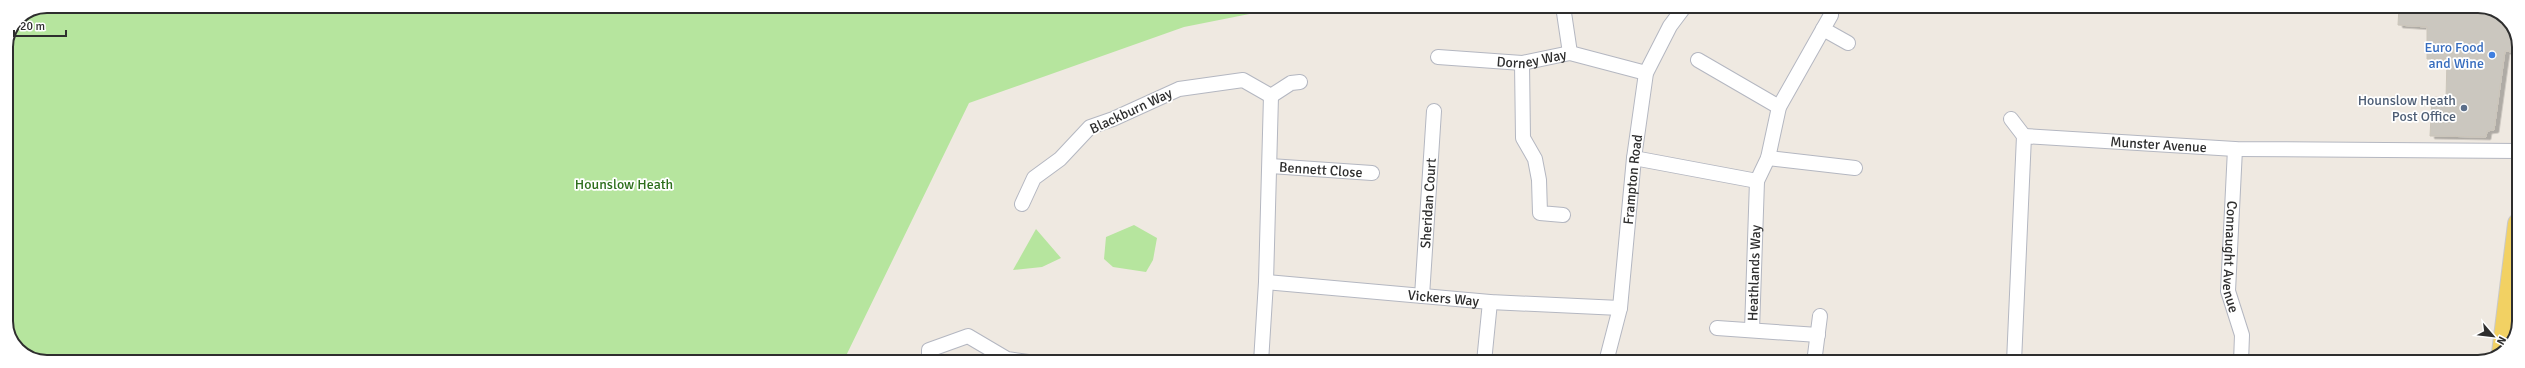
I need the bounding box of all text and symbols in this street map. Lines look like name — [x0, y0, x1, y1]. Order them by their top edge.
scale bar — [14, 12, 66, 38]
text: 20 m — [20, 19, 45, 34]
place label: Euro Food and Wine — [2424, 39, 2484, 72]
street label: Dorney Way — [1496, 45, 1568, 72]
marker: Euro Food and Wine — [2487, 50, 2497, 60]
street label: Blackburn Way — [1087, 84, 1175, 138]
place label: Hounslow Heath Post Office — [2358, 92, 2456, 125]
marker: Hounslow Heath Post Office — [2459, 103, 2469, 113]
street label: Frampton Road — [1619, 133, 1646, 225]
street label: Munster Avenue — [2110, 133, 2207, 156]
street label: Sheridan Court — [1417, 157, 1439, 249]
street label: Bennett Close — [1279, 158, 1363, 181]
park label: Hounslow Heath — [575, 176, 673, 193]
street label: Connaught Avenue — [2220, 200, 2243, 315]
street label: Heathlands Way — [1744, 224, 1764, 321]
street label: Vickers Way — [1407, 286, 1480, 310]
north arrow — [2473, 316, 2513, 356]
text: N — [2494, 334, 2509, 347]

